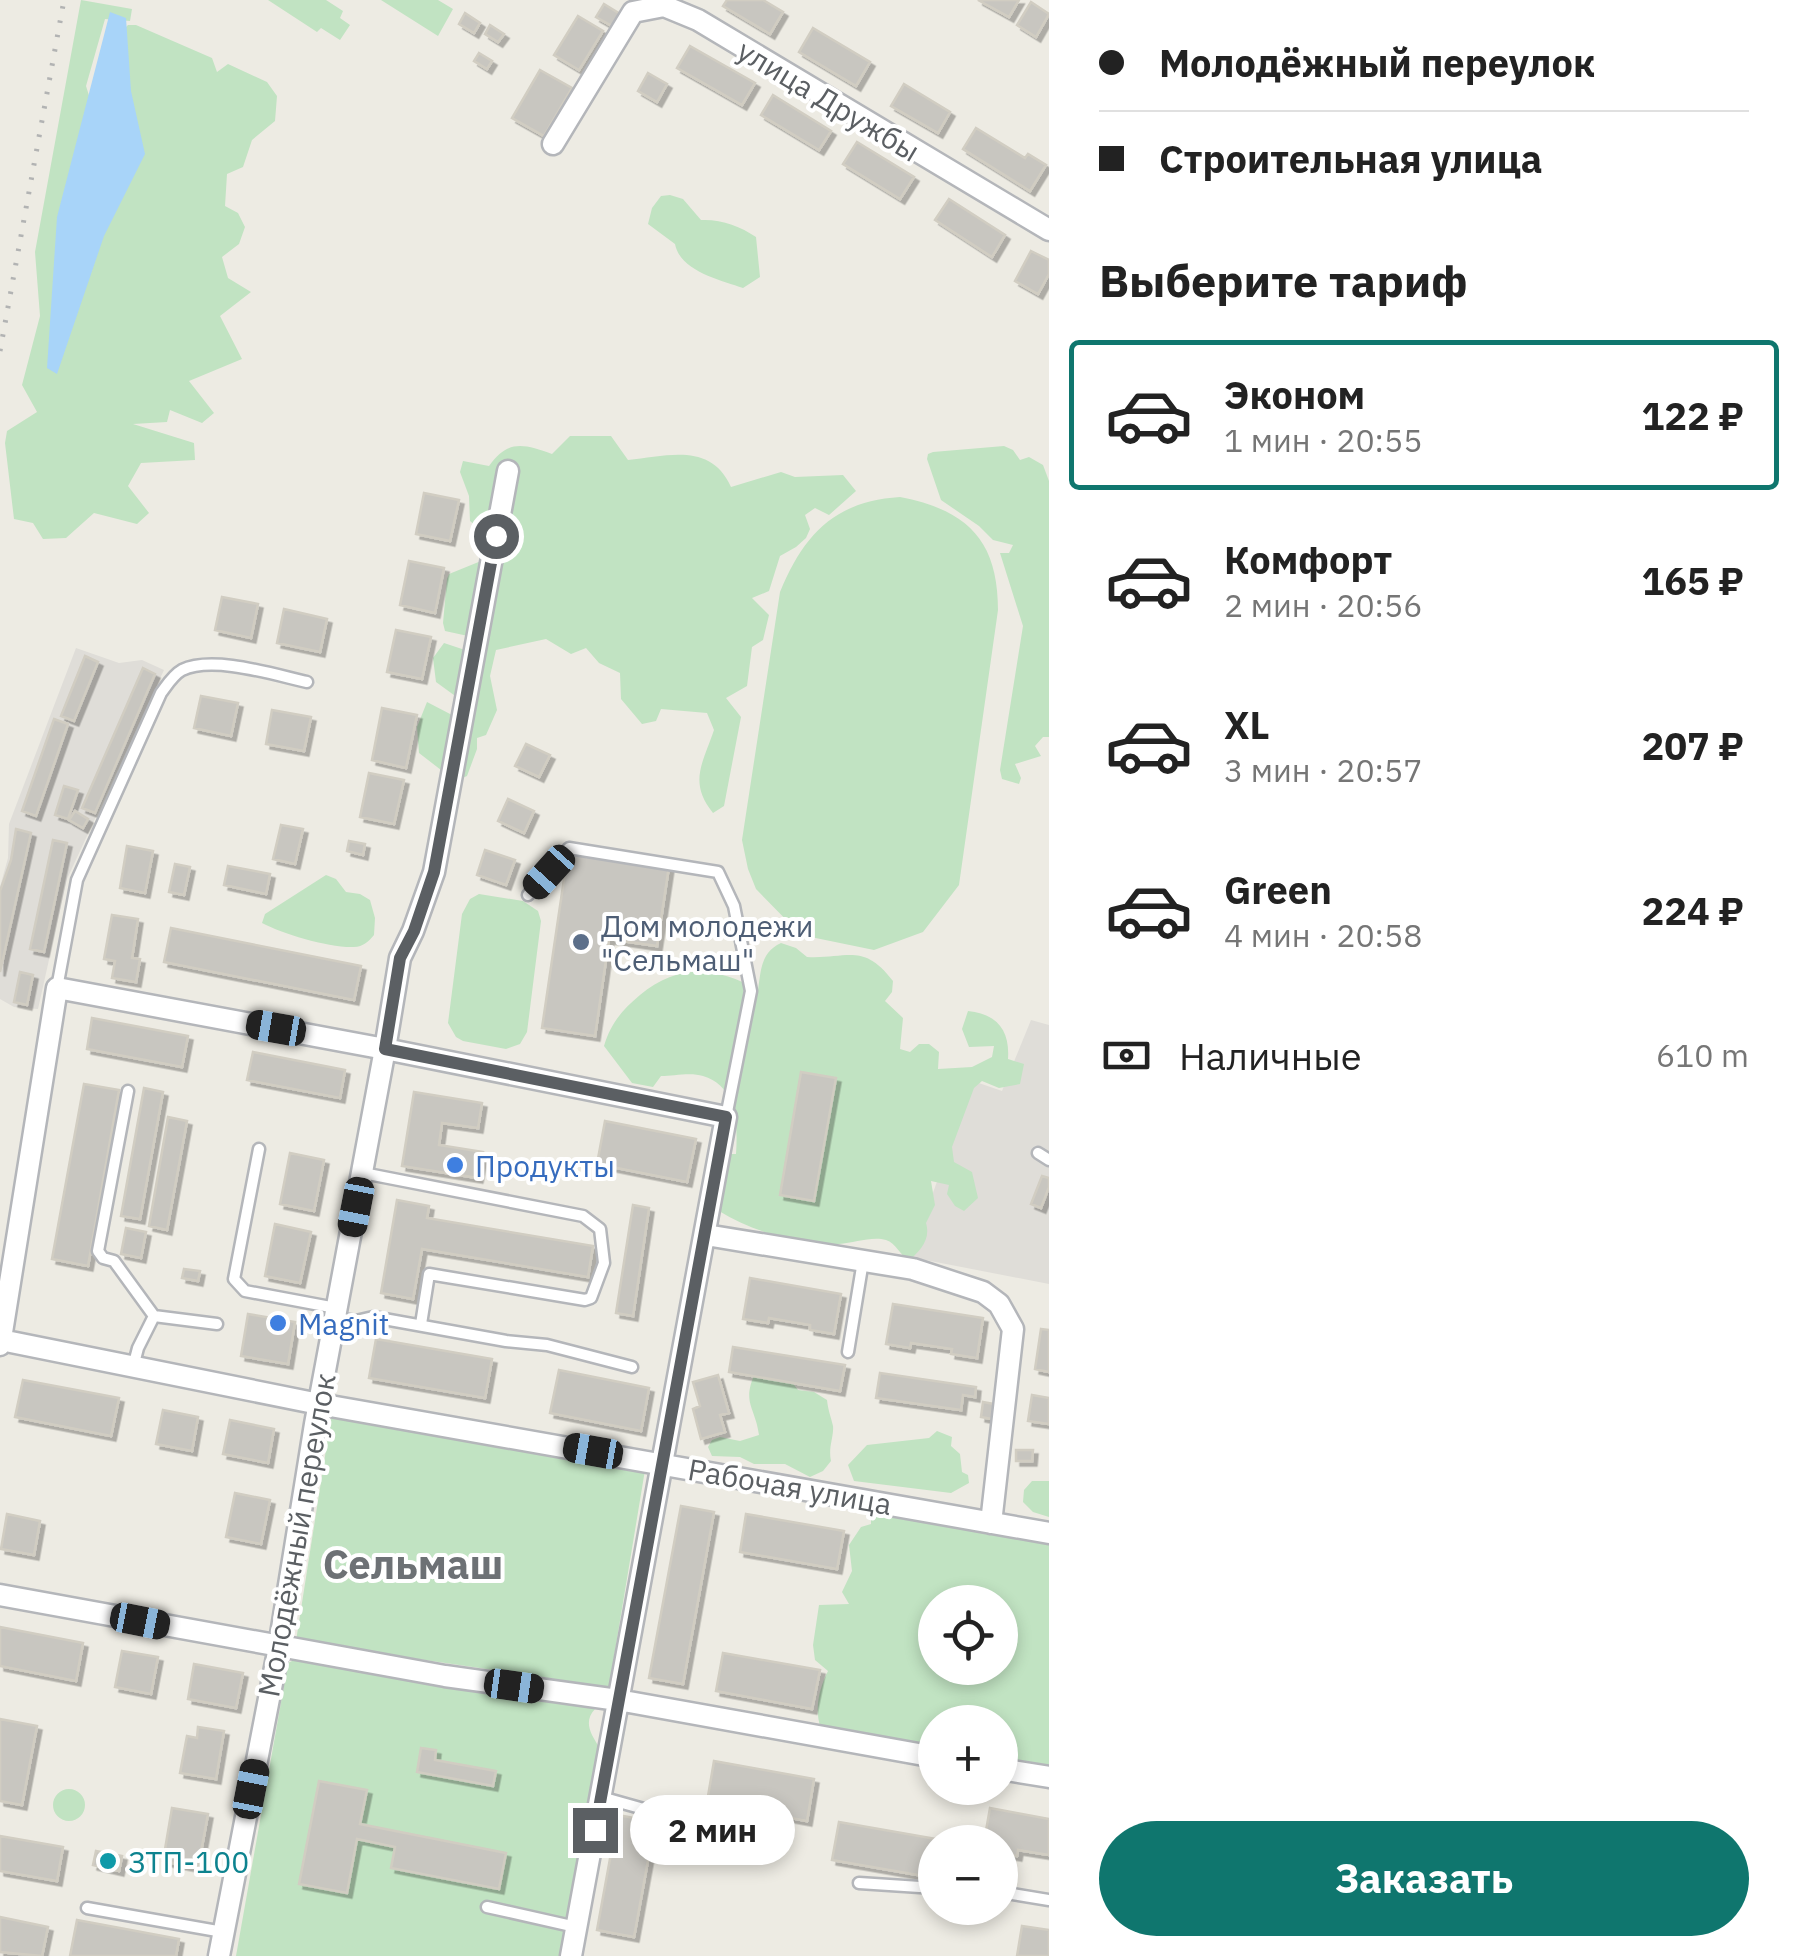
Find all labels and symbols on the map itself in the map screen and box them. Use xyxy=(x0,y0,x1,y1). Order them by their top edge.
street label: улица Дружбы xyxy=(731,30,927,170)
route start xyxy=(474,514,519,559)
car xyxy=(518,840,580,904)
place label: Дом молодежи "Сельмаш" xyxy=(601,906,813,979)
marker: Дом молодежи "Сельмаш" xyxy=(570,931,592,953)
car xyxy=(244,1008,308,1048)
place label: Продукты xyxy=(475,1146,615,1185)
marker: Продукты xyxy=(444,1154,466,1176)
car xyxy=(336,1175,376,1239)
place label: Magnit xyxy=(298,1304,389,1343)
marker: Magnit xyxy=(267,1312,289,1334)
street label: Молодёжный переулок xyxy=(248,1370,344,1700)
car xyxy=(561,1431,625,1471)
street label: Рабочая улица xyxy=(685,1449,895,1523)
district label: Сельмаш xyxy=(323,1538,503,1590)
car xyxy=(108,1601,172,1641)
car xyxy=(482,1667,546,1705)
car xyxy=(231,1757,271,1821)
callout: 2 мин xyxy=(630,1795,795,1865)
route end xyxy=(573,1808,618,1853)
place label: ЗТП-100 xyxy=(128,1842,249,1881)
marker: ЗТП-100 xyxy=(97,1850,119,1872)

